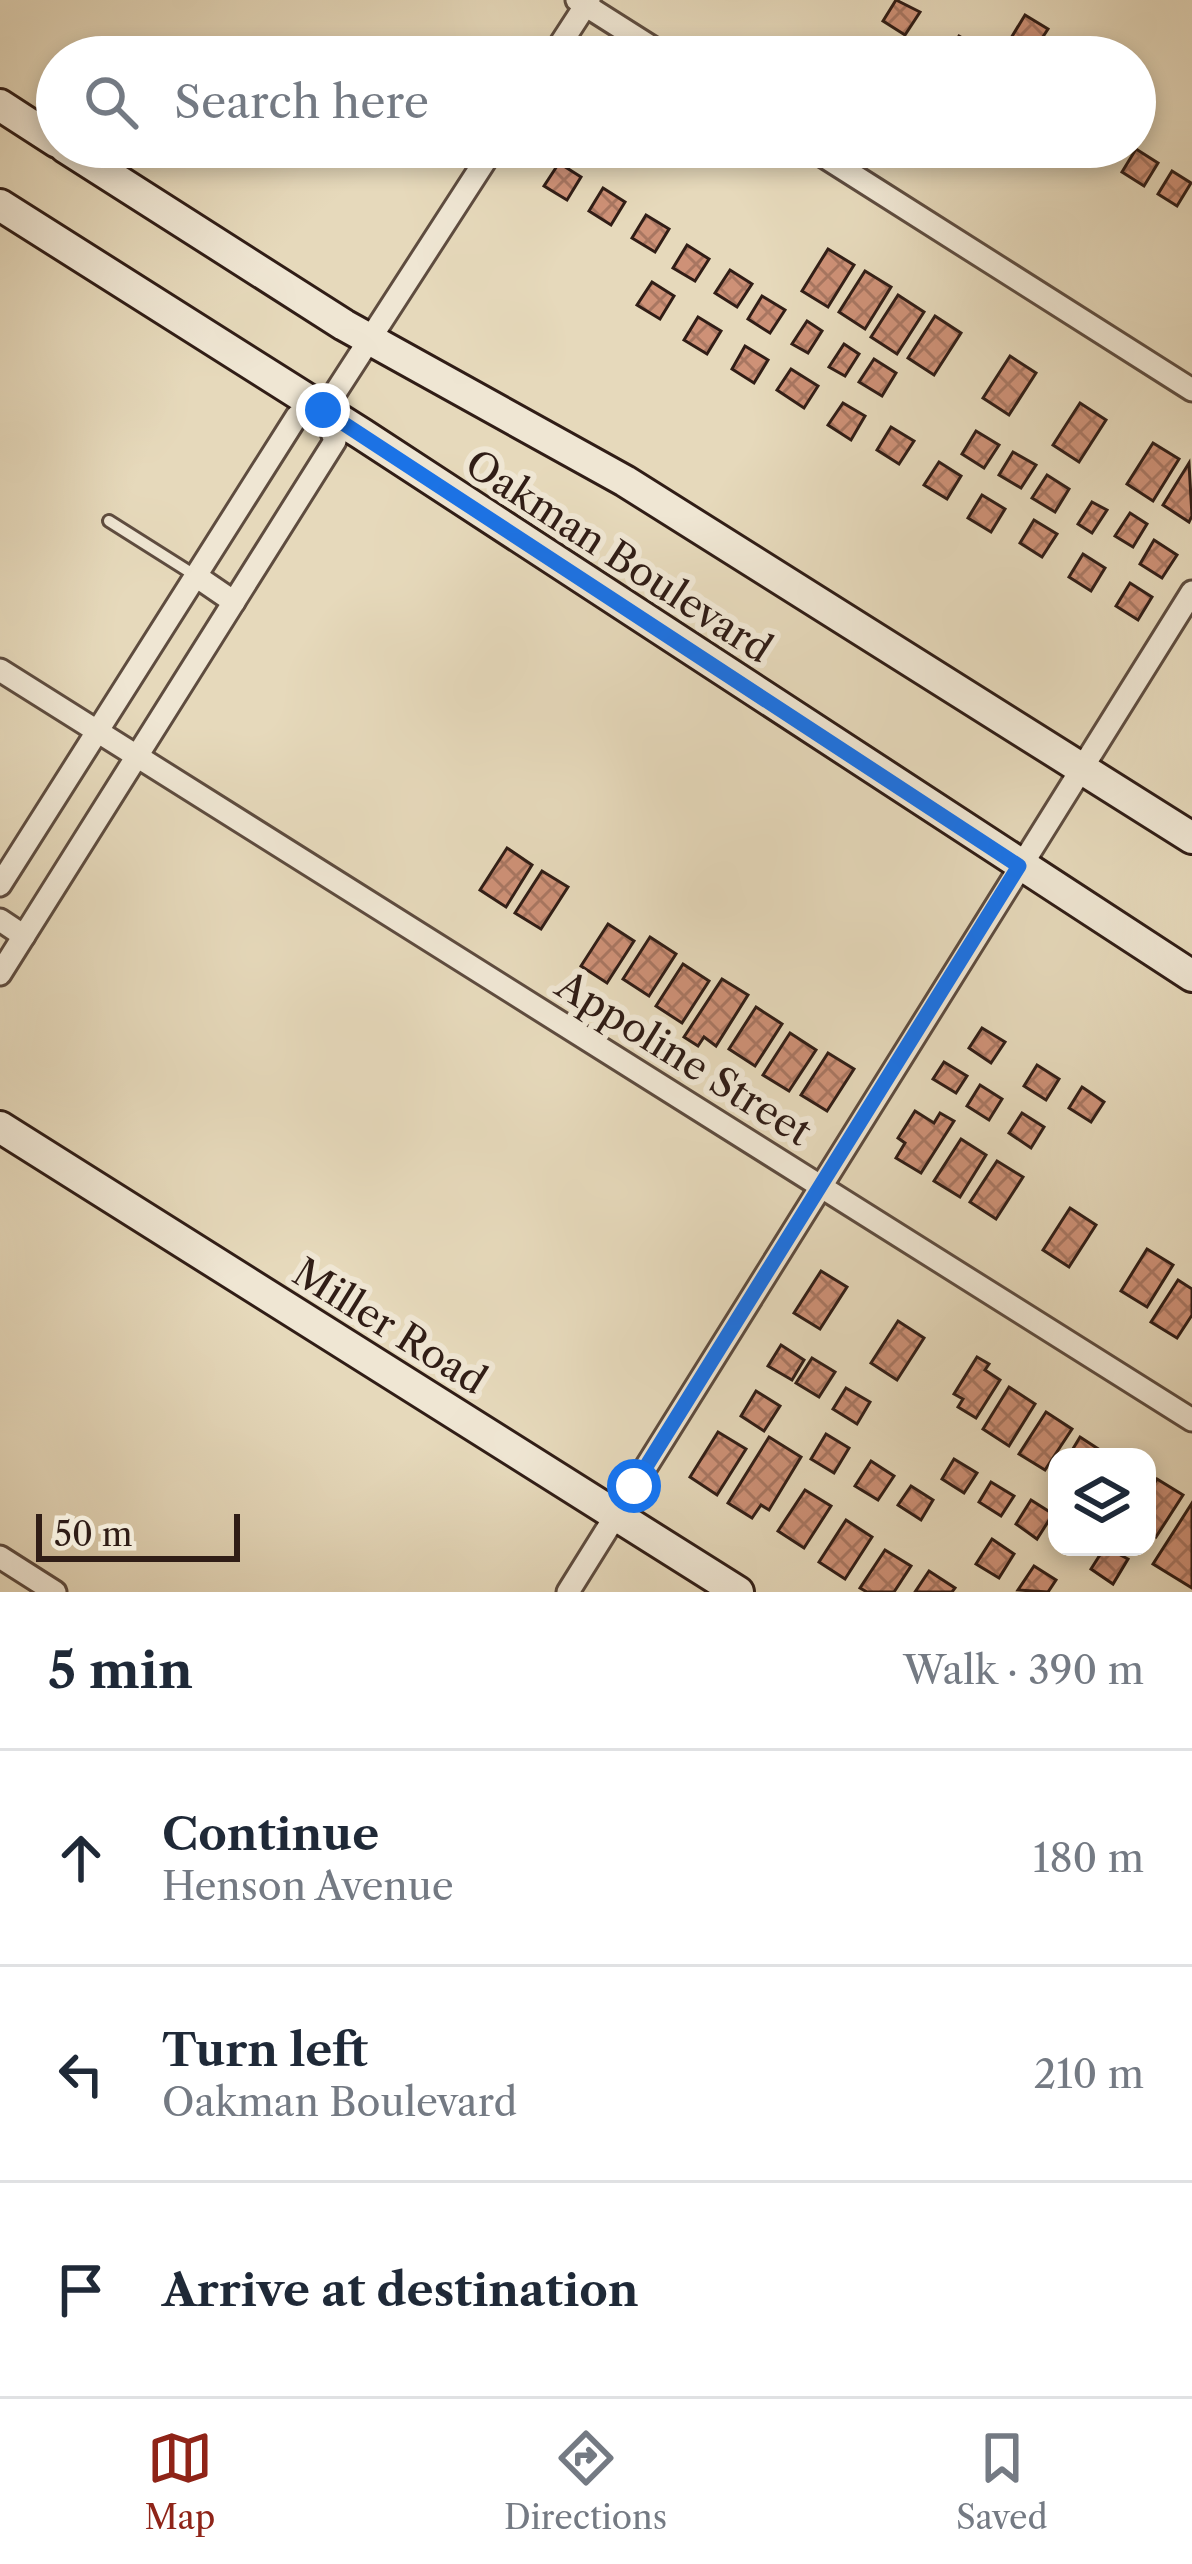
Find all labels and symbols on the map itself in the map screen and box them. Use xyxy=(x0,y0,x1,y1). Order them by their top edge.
route end xyxy=(296,383,350,437)
street label: Oakman Boulevard xyxy=(457,439,781,673)
street label: Appoline Street xyxy=(547,960,821,1156)
street label: Miller Road xyxy=(285,1248,495,1404)
route start xyxy=(607,1459,661,1513)
scale bar xyxy=(36,1508,240,1561)

